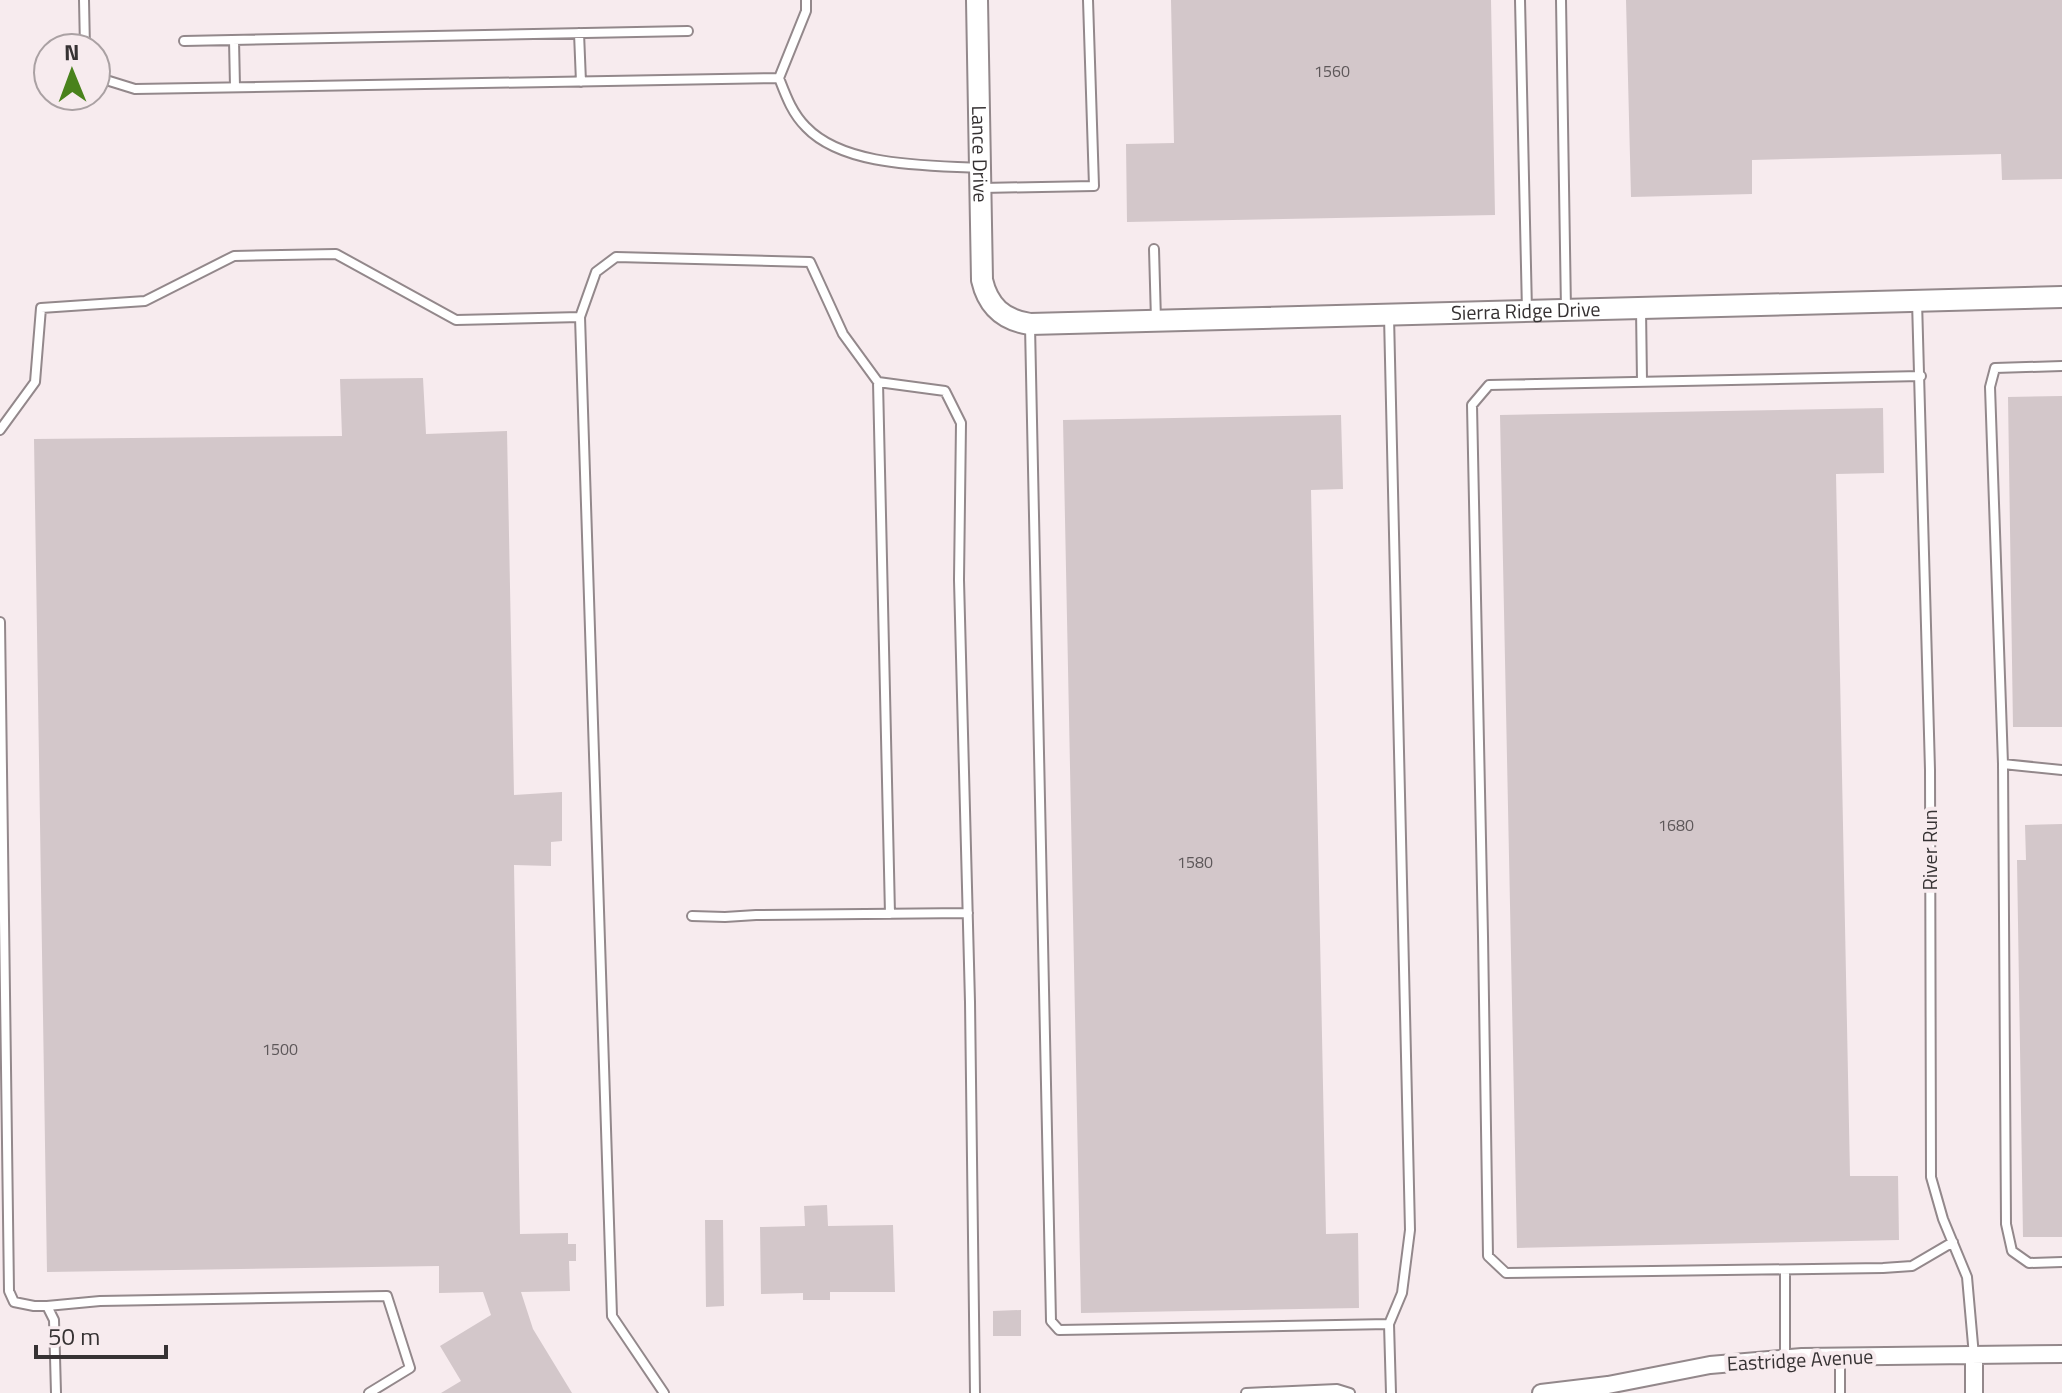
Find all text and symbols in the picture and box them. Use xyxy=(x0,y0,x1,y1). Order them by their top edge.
north arrow xyxy=(32,32,112,112)
text: N xyxy=(64,35,80,69)
house number: 1560 xyxy=(1314,59,1350,83)
street label: Lance Drive xyxy=(964,105,997,203)
street label: Sierra Ridge Drive xyxy=(1451,293,1601,328)
street label: River Run xyxy=(1914,809,1945,891)
house number: 1680 xyxy=(1658,813,1694,837)
house number: 1580 xyxy=(1177,850,1213,874)
house number: 1500 xyxy=(262,1037,298,1061)
scale bar xyxy=(36,1309,166,1359)
text: 50 m xyxy=(48,1318,100,1354)
street label: Eastridge Avenue xyxy=(1726,1340,1874,1379)

